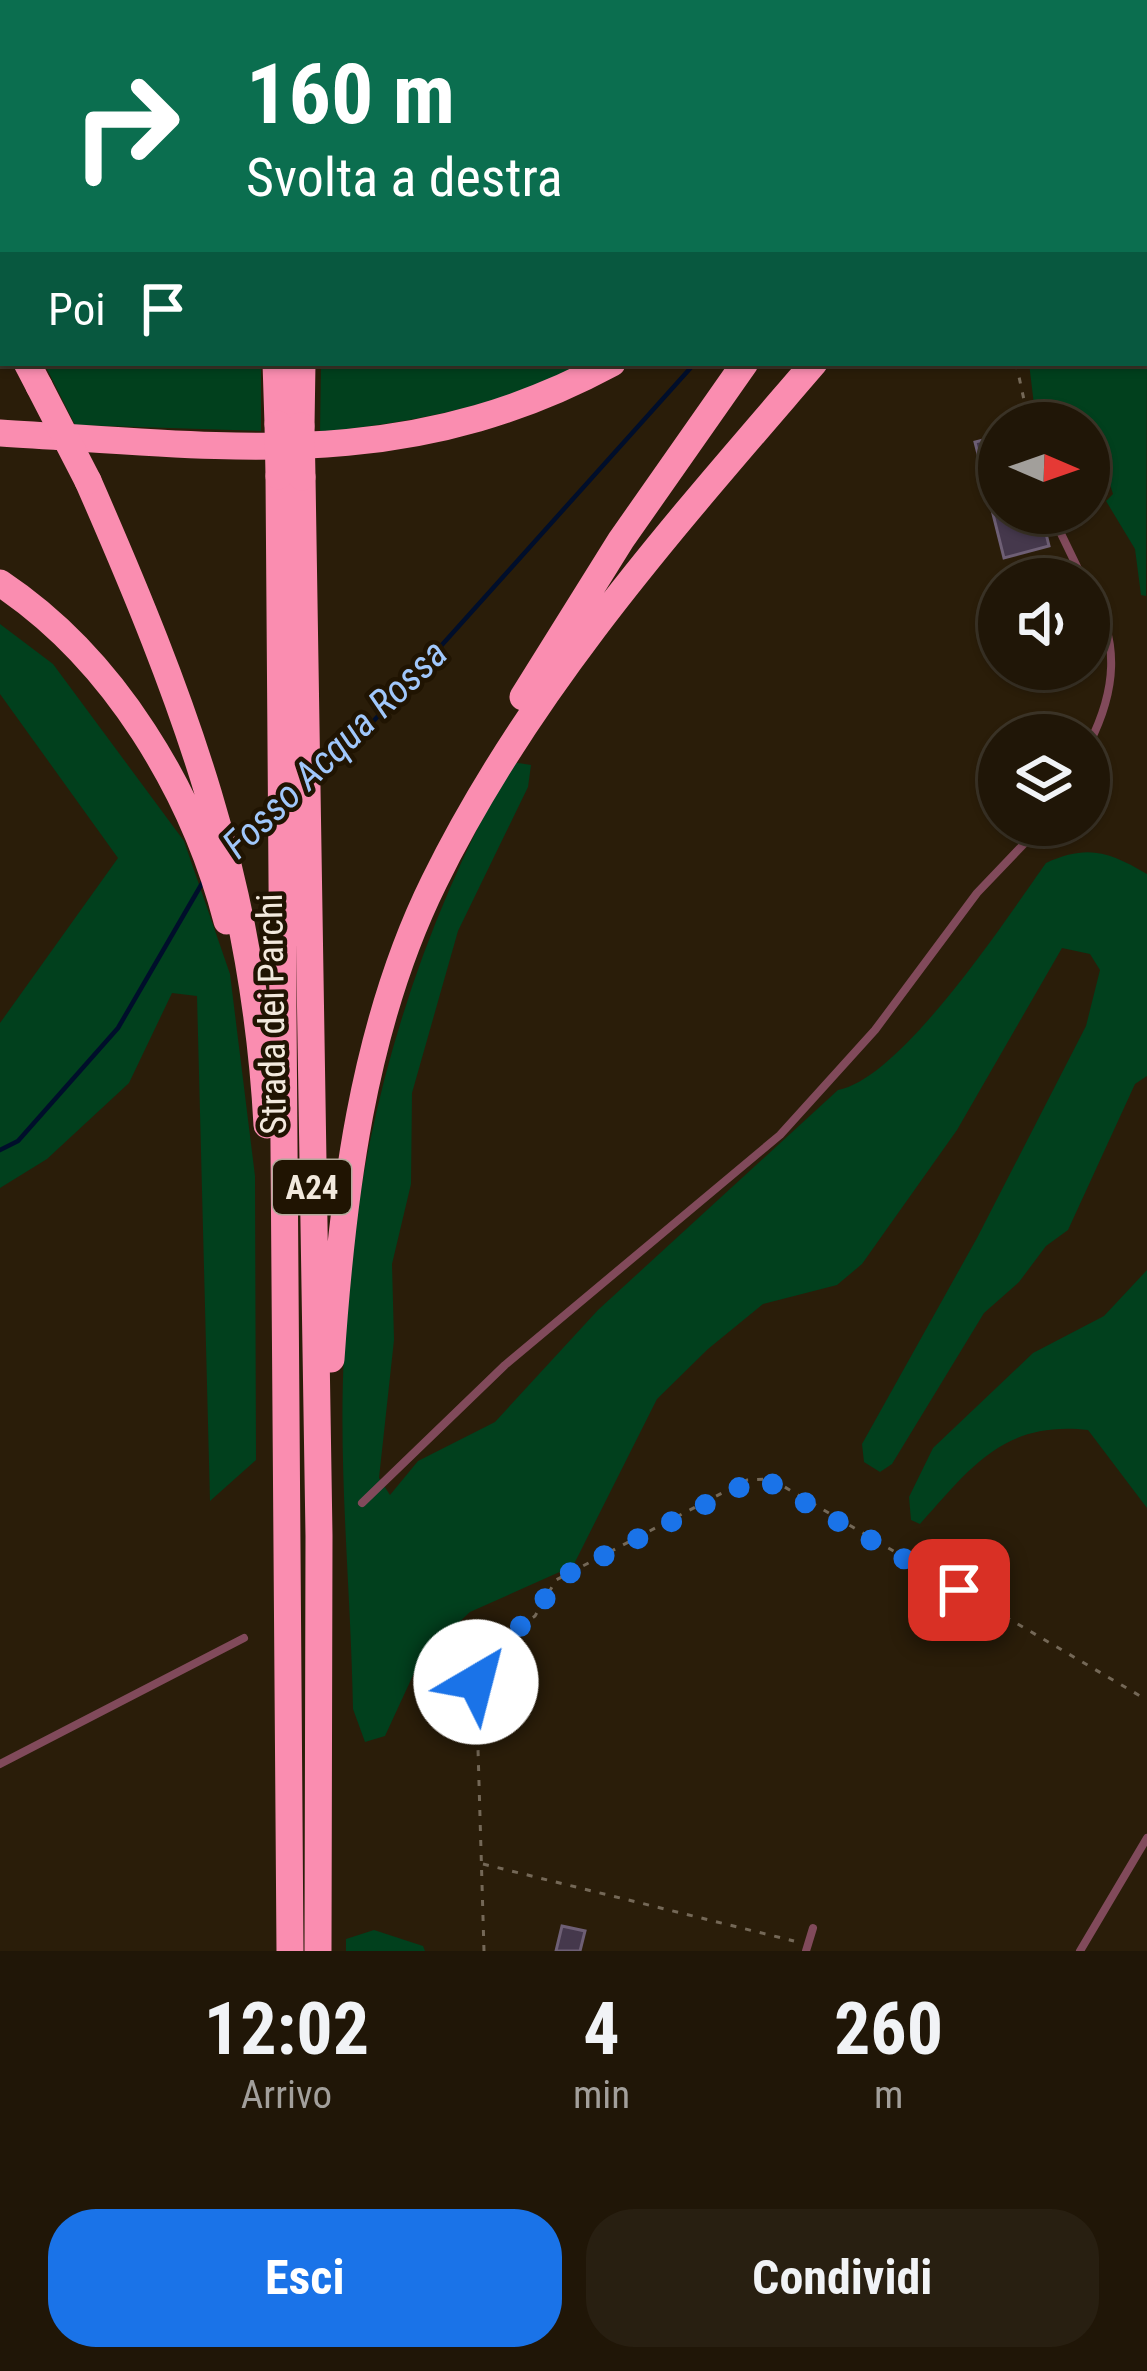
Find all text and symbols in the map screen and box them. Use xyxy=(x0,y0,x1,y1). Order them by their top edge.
text: 160 m xyxy=(246,45,455,144)
icon: right xyxy=(48,48,204,204)
text: Svolta a destra xyxy=(246,146,563,209)
icon: arrive xyxy=(130,276,196,342)
text: Poi xyxy=(48,283,106,336)
north arrow xyxy=(978,402,1110,534)
map controls xyxy=(978,402,1110,846)
button: sound xyxy=(978,558,1110,690)
water label: Fosso Acqua Rossa xyxy=(213,630,457,868)
button: layers xyxy=(978,714,1110,846)
street label: Strada dei Parchi xyxy=(249,893,295,1135)
road number: A24 xyxy=(273,1160,351,1214)
pin xyxy=(908,1539,1010,1641)
icon: arrive xyxy=(926,1557,992,1623)
position arrow xyxy=(413,1619,539,1745)
text: 12:02 xyxy=(204,1987,369,2072)
text: 4 xyxy=(583,1987,620,2072)
text: 260 xyxy=(834,1987,943,2072)
text: Arrivo xyxy=(241,2072,332,2118)
text: min xyxy=(573,2072,630,2118)
text: m xyxy=(874,2072,903,2118)
button: Esci xyxy=(48,2209,562,2347)
button: Condividi xyxy=(586,2209,1099,2347)

